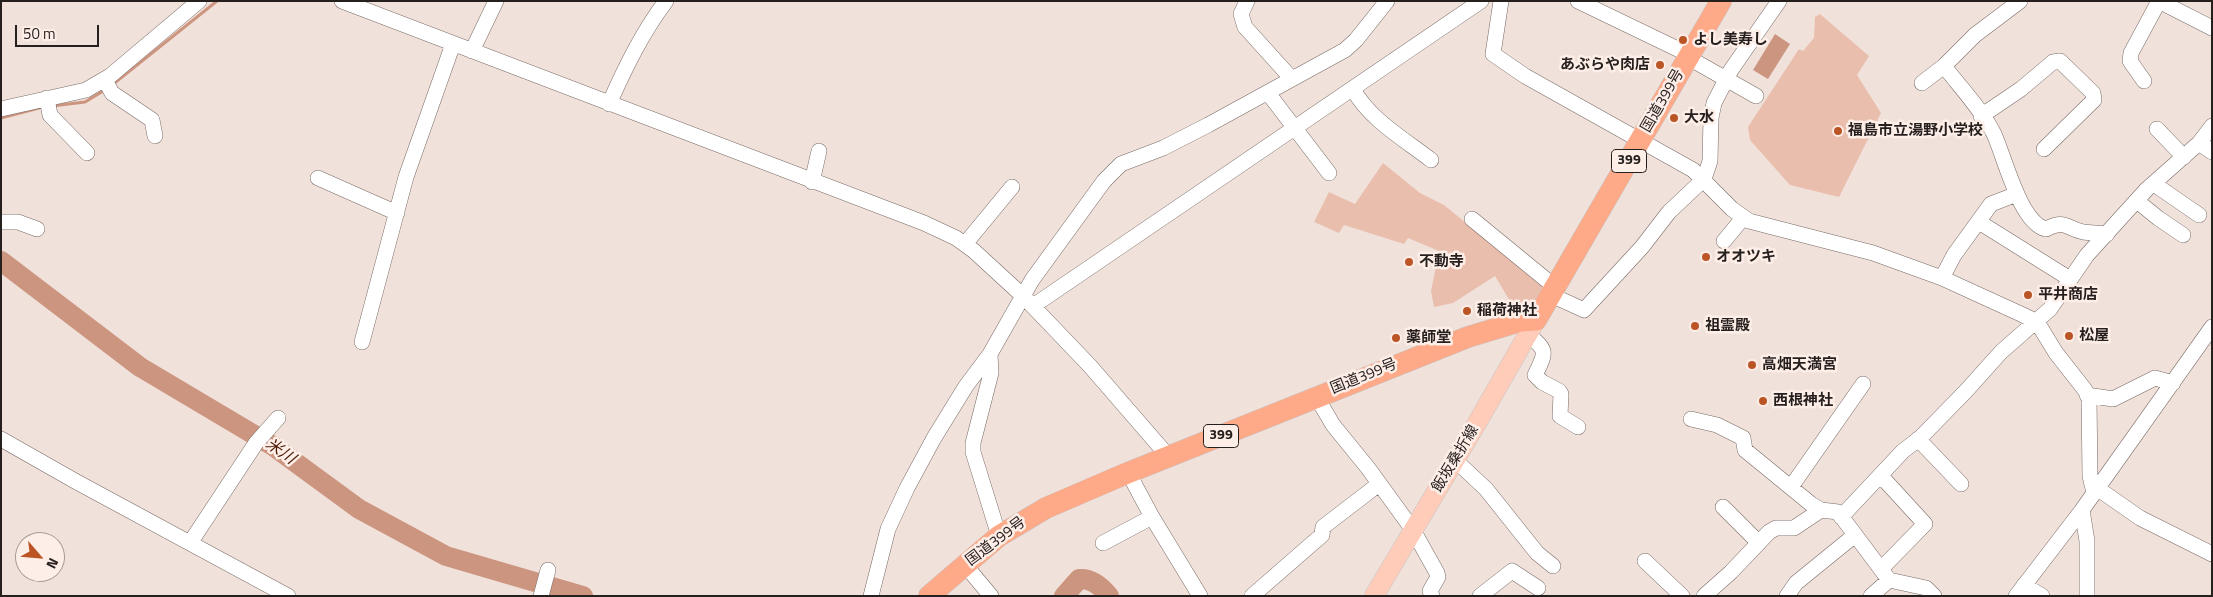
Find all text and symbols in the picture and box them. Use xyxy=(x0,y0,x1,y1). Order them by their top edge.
scale bar xyxy=(18,15,101,47)
text: 50 m xyxy=(23,22,56,45)
place label: よし美寿し xyxy=(1693,31,1768,49)
marker: よし美寿し xyxy=(1677,34,1689,46)
place label: あぶらや肉店 xyxy=(1560,56,1650,74)
marker: あぶらや肉店 xyxy=(1654,59,1666,71)
street label: 国道399号 xyxy=(1638,66,1688,136)
place label: 大水 xyxy=(1684,109,1714,127)
marker: 大水 xyxy=(1668,112,1680,124)
place label: 福島市立湯野小学校 xyxy=(1848,122,1983,140)
marker: 福島市立湯野小学校 xyxy=(1832,125,1844,137)
road number: 399 xyxy=(1612,150,1646,172)
place label: オオツキ xyxy=(1716,248,1776,266)
marker: オオツキ xyxy=(1700,251,1712,263)
place label: 不動寺 xyxy=(1419,253,1464,271)
marker: 不動寺 xyxy=(1403,256,1415,268)
place label: 平井商店 xyxy=(2038,286,2098,304)
marker: 平井商店 xyxy=(2022,289,2034,301)
place label: 稲荷神社 xyxy=(1477,302,1537,320)
marker: 稲荷神社 xyxy=(1461,305,1473,317)
place label: 祖霊殿 xyxy=(1705,317,1750,335)
marker: 祖霊殿 xyxy=(1689,320,1701,332)
place label: 松屋 xyxy=(2079,327,2109,345)
place label: 薬師堂 xyxy=(1406,329,1451,347)
marker: 松屋 xyxy=(2063,330,2075,342)
marker: 薬師堂 xyxy=(1390,332,1402,344)
street label: 国道399号 xyxy=(1328,356,1400,398)
place label: 高畑天満宮 xyxy=(1762,356,1837,374)
marker: 高畑天満宮 xyxy=(1746,359,1758,371)
place label: 西根神社 xyxy=(1773,392,1833,410)
marker: 西根神社 xyxy=(1757,395,1769,407)
street label: 飯坂桑折線 xyxy=(1429,422,1483,496)
road number: 399 xyxy=(1204,424,1238,448)
water label: 米川 xyxy=(261,435,299,469)
street label: 国道399号 xyxy=(963,514,1029,570)
north arrow xyxy=(15,532,65,582)
text: N xyxy=(41,554,64,573)

